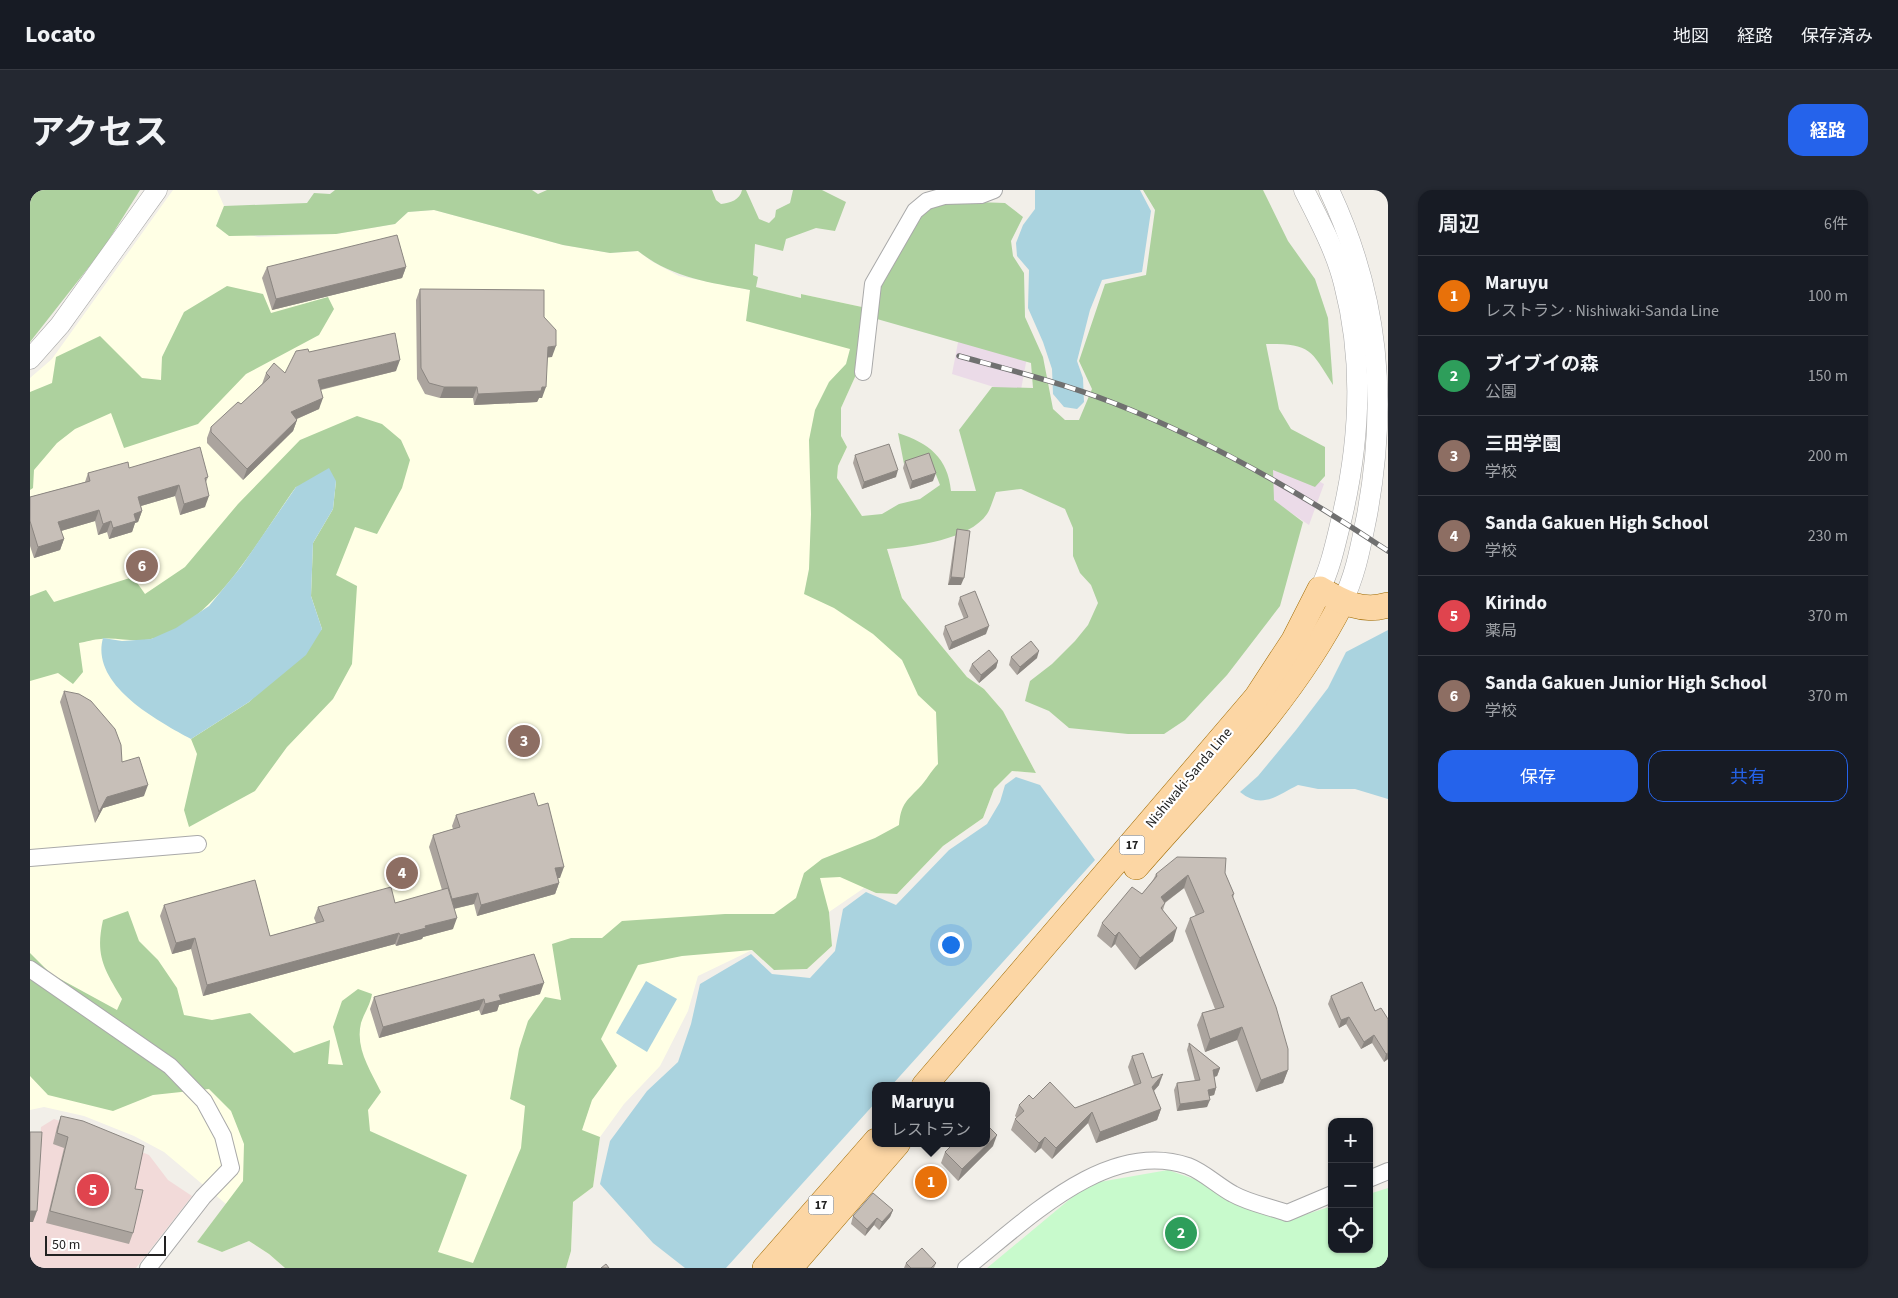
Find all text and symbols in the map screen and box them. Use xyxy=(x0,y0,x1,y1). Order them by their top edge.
text: Locato xyxy=(25,17,96,52)
text: 地図 xyxy=(1673,24,1709,49)
text: 経路 xyxy=(1737,24,1773,49)
text: 保存済み xyxy=(1801,24,1873,49)
button: 経路 xyxy=(1788,104,1868,156)
text: アクセス xyxy=(30,108,168,158)
text: 周辺 xyxy=(1438,209,1480,239)
text: 6件 xyxy=(1824,213,1848,235)
text: Maruyu xyxy=(1485,270,1549,297)
text: 1 xyxy=(1450,285,1458,307)
text: 100 m xyxy=(1808,285,1848,307)
text: レストラン · Nishiwaki-Sanda Line xyxy=(1485,300,1719,322)
text: ブイブイの森 xyxy=(1485,351,1599,378)
text: 2 xyxy=(1450,365,1458,387)
text: 150 m xyxy=(1808,365,1848,387)
text: 公園 xyxy=(1485,381,1517,403)
text: 三田学園 xyxy=(1485,431,1561,458)
text: 3 xyxy=(1450,445,1458,467)
text: 200 m xyxy=(1808,445,1848,467)
text: 学校 xyxy=(1485,461,1517,483)
text: Sanda Gakuen High School xyxy=(1485,510,1708,537)
text: 4 xyxy=(1450,525,1458,547)
text: 230 m xyxy=(1808,525,1848,547)
text: 学校 xyxy=(1485,540,1517,562)
pin: 6 xyxy=(126,547,158,585)
text: Kirindo xyxy=(1485,590,1547,617)
text: 5 xyxy=(1450,605,1458,627)
text: 370 m xyxy=(1808,605,1848,627)
text: 薬局 xyxy=(1485,620,1517,642)
text: Sanda Gakuen Junior High School xyxy=(1485,670,1767,697)
text: 6 xyxy=(1450,685,1458,707)
text: 370 m xyxy=(1808,685,1848,707)
text: 学校 xyxy=(1485,700,1517,722)
pin: 3 xyxy=(508,722,540,760)
street label: Nishiwaki-Sanda Line xyxy=(1141,723,1237,833)
button: 保存 xyxy=(1438,750,1638,802)
button: 共有 xyxy=(1648,750,1848,802)
road number: 17 xyxy=(1120,836,1144,854)
pin: 4 xyxy=(386,854,418,892)
your location xyxy=(938,932,964,958)
popup xyxy=(872,1082,990,1147)
text: Maruyu xyxy=(891,1089,955,1116)
map controls xyxy=(1328,1118,1373,1253)
button: + xyxy=(1328,1118,1373,1163)
text: レストラン xyxy=(891,1119,971,1141)
pin: 1 xyxy=(915,1163,947,1201)
button: − xyxy=(1328,1163,1373,1208)
pin: 5 xyxy=(77,1171,109,1209)
road number: 17 xyxy=(808,1196,834,1214)
button: locate xyxy=(1328,1208,1373,1253)
pin: 2 xyxy=(1165,1214,1197,1252)
scale bar xyxy=(45,1233,166,1256)
text: 50 m xyxy=(52,1235,80,1255)

